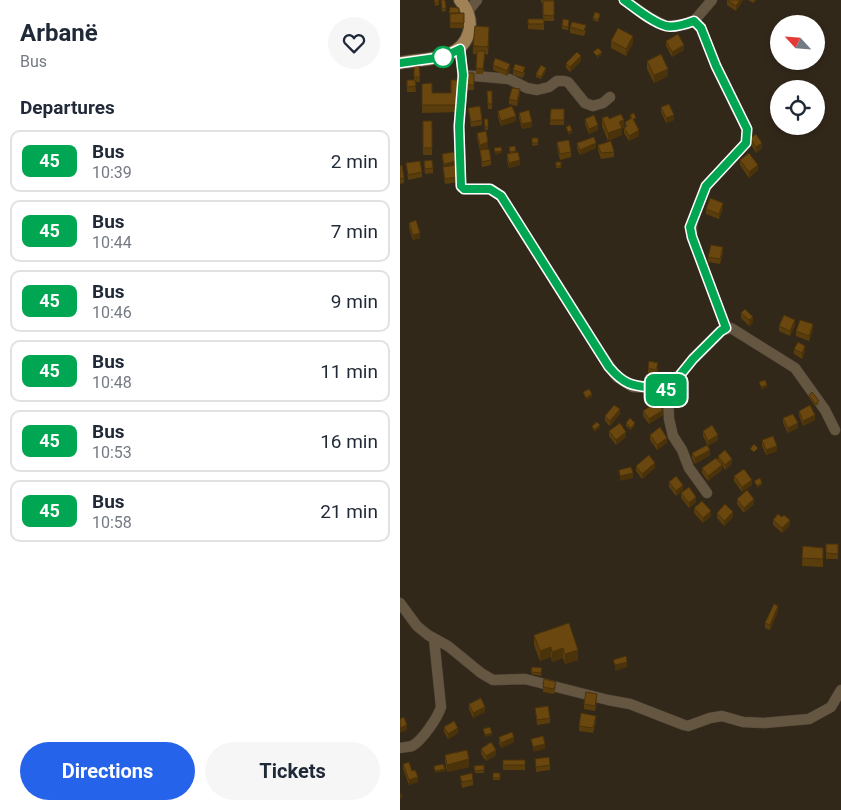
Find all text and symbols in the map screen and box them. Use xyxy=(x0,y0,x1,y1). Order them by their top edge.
north arrow xyxy=(770,15,825,70)
map controls xyxy=(770,15,825,135)
button: heart xyxy=(328,17,380,69)
text: Arbanë xyxy=(20,19,98,47)
unlabelled marker xyxy=(432,46,454,68)
text: Bus xyxy=(20,52,47,71)
button: locate xyxy=(770,80,825,135)
text: Departures xyxy=(20,96,115,119)
text: Bus xyxy=(92,140,125,163)
text: 45 xyxy=(39,150,60,171)
text: 2 min xyxy=(331,150,378,173)
text: 10:39 xyxy=(92,163,132,182)
text: Bus xyxy=(92,210,125,233)
text: 45 xyxy=(39,220,60,241)
text: 7 min xyxy=(331,220,378,243)
text: 10:44 xyxy=(92,233,132,252)
text: Bus xyxy=(92,280,125,303)
text: 45 xyxy=(39,290,60,311)
text: 9 min xyxy=(331,290,378,313)
text: 10:46 xyxy=(92,303,132,322)
text: Bus xyxy=(92,350,125,373)
text: 45 xyxy=(39,360,60,381)
text: 11 min xyxy=(320,360,378,383)
text: 10:48 xyxy=(92,373,132,392)
line badge: 45 xyxy=(644,374,688,406)
text: 45 xyxy=(656,379,676,400)
text: Bus xyxy=(92,420,125,443)
text: 45 xyxy=(39,430,60,451)
text: 16 min xyxy=(320,430,378,453)
text: 10:53 xyxy=(92,443,132,462)
text: Bus xyxy=(92,490,125,513)
text: 45 xyxy=(39,500,60,521)
text: 21 min xyxy=(320,500,378,523)
text: 10:58 xyxy=(92,513,132,532)
button: Directions xyxy=(20,742,195,800)
button: Tickets xyxy=(205,742,380,800)

